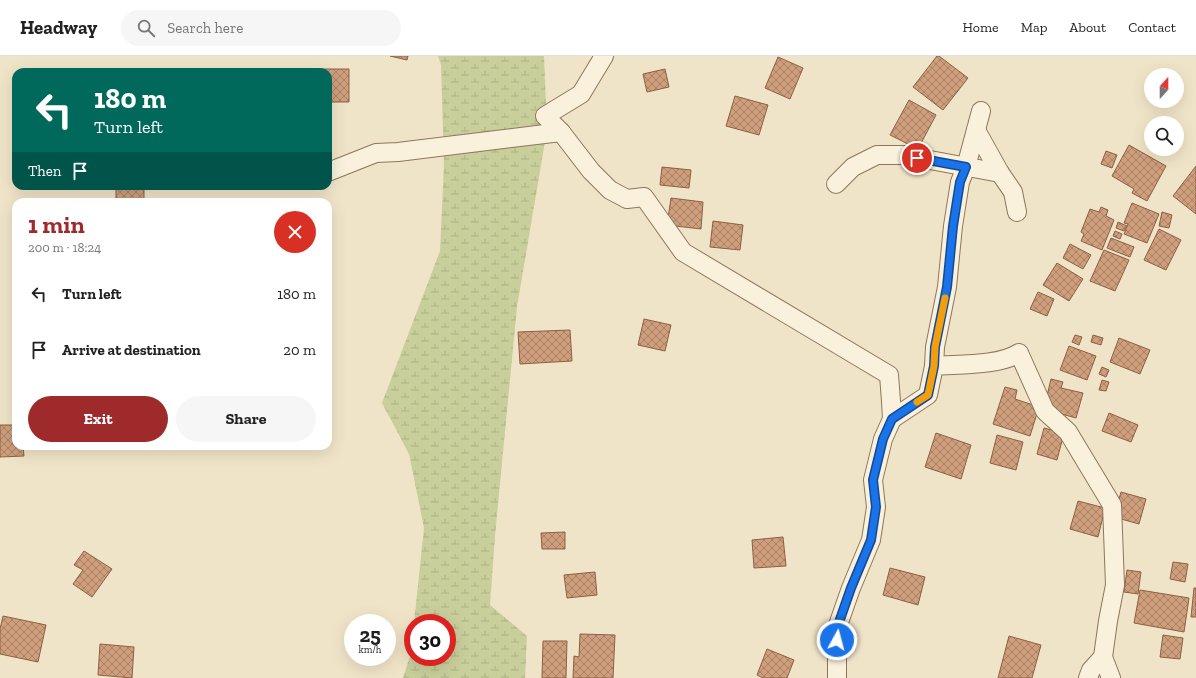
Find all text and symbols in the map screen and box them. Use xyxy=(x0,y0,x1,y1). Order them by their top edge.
search box xyxy=(121,10,401,46)
text: Headway xyxy=(20,16,97,39)
icon: search xyxy=(135,17,157,39)
text: Search here xyxy=(167,19,243,37)
text: Home xyxy=(963,19,999,36)
text: Map xyxy=(1021,19,1047,36)
text: About xyxy=(1069,19,1106,36)
text: Contact xyxy=(1128,19,1176,36)
north arrow xyxy=(1144,68,1184,108)
map controls xyxy=(1144,68,1184,156)
text: 180 m xyxy=(94,82,166,115)
icon: left xyxy=(28,84,80,136)
text: Turn left xyxy=(94,116,163,138)
button: search xyxy=(1144,116,1184,156)
pin xyxy=(900,141,934,175)
icon: arrive xyxy=(906,147,928,169)
icon: arrive xyxy=(69,160,91,182)
text: Then xyxy=(28,162,61,180)
text: 1 min xyxy=(28,210,85,239)
button: close xyxy=(274,211,316,253)
text: 200 m · 18:24 xyxy=(28,240,101,255)
icon: left xyxy=(28,283,50,305)
text: Turn left xyxy=(62,285,122,303)
text: 180 m xyxy=(277,285,316,303)
icon: arrive xyxy=(28,339,50,361)
text: Arrive at destination xyxy=(62,341,201,359)
text: 20 m xyxy=(283,341,316,359)
button: Exit xyxy=(28,396,168,442)
button: Share xyxy=(176,396,316,442)
speed limit sign: 30 xyxy=(404,614,456,666)
position arrow xyxy=(816,619,858,661)
text: 25 xyxy=(359,623,381,647)
text: km/h xyxy=(359,644,381,656)

